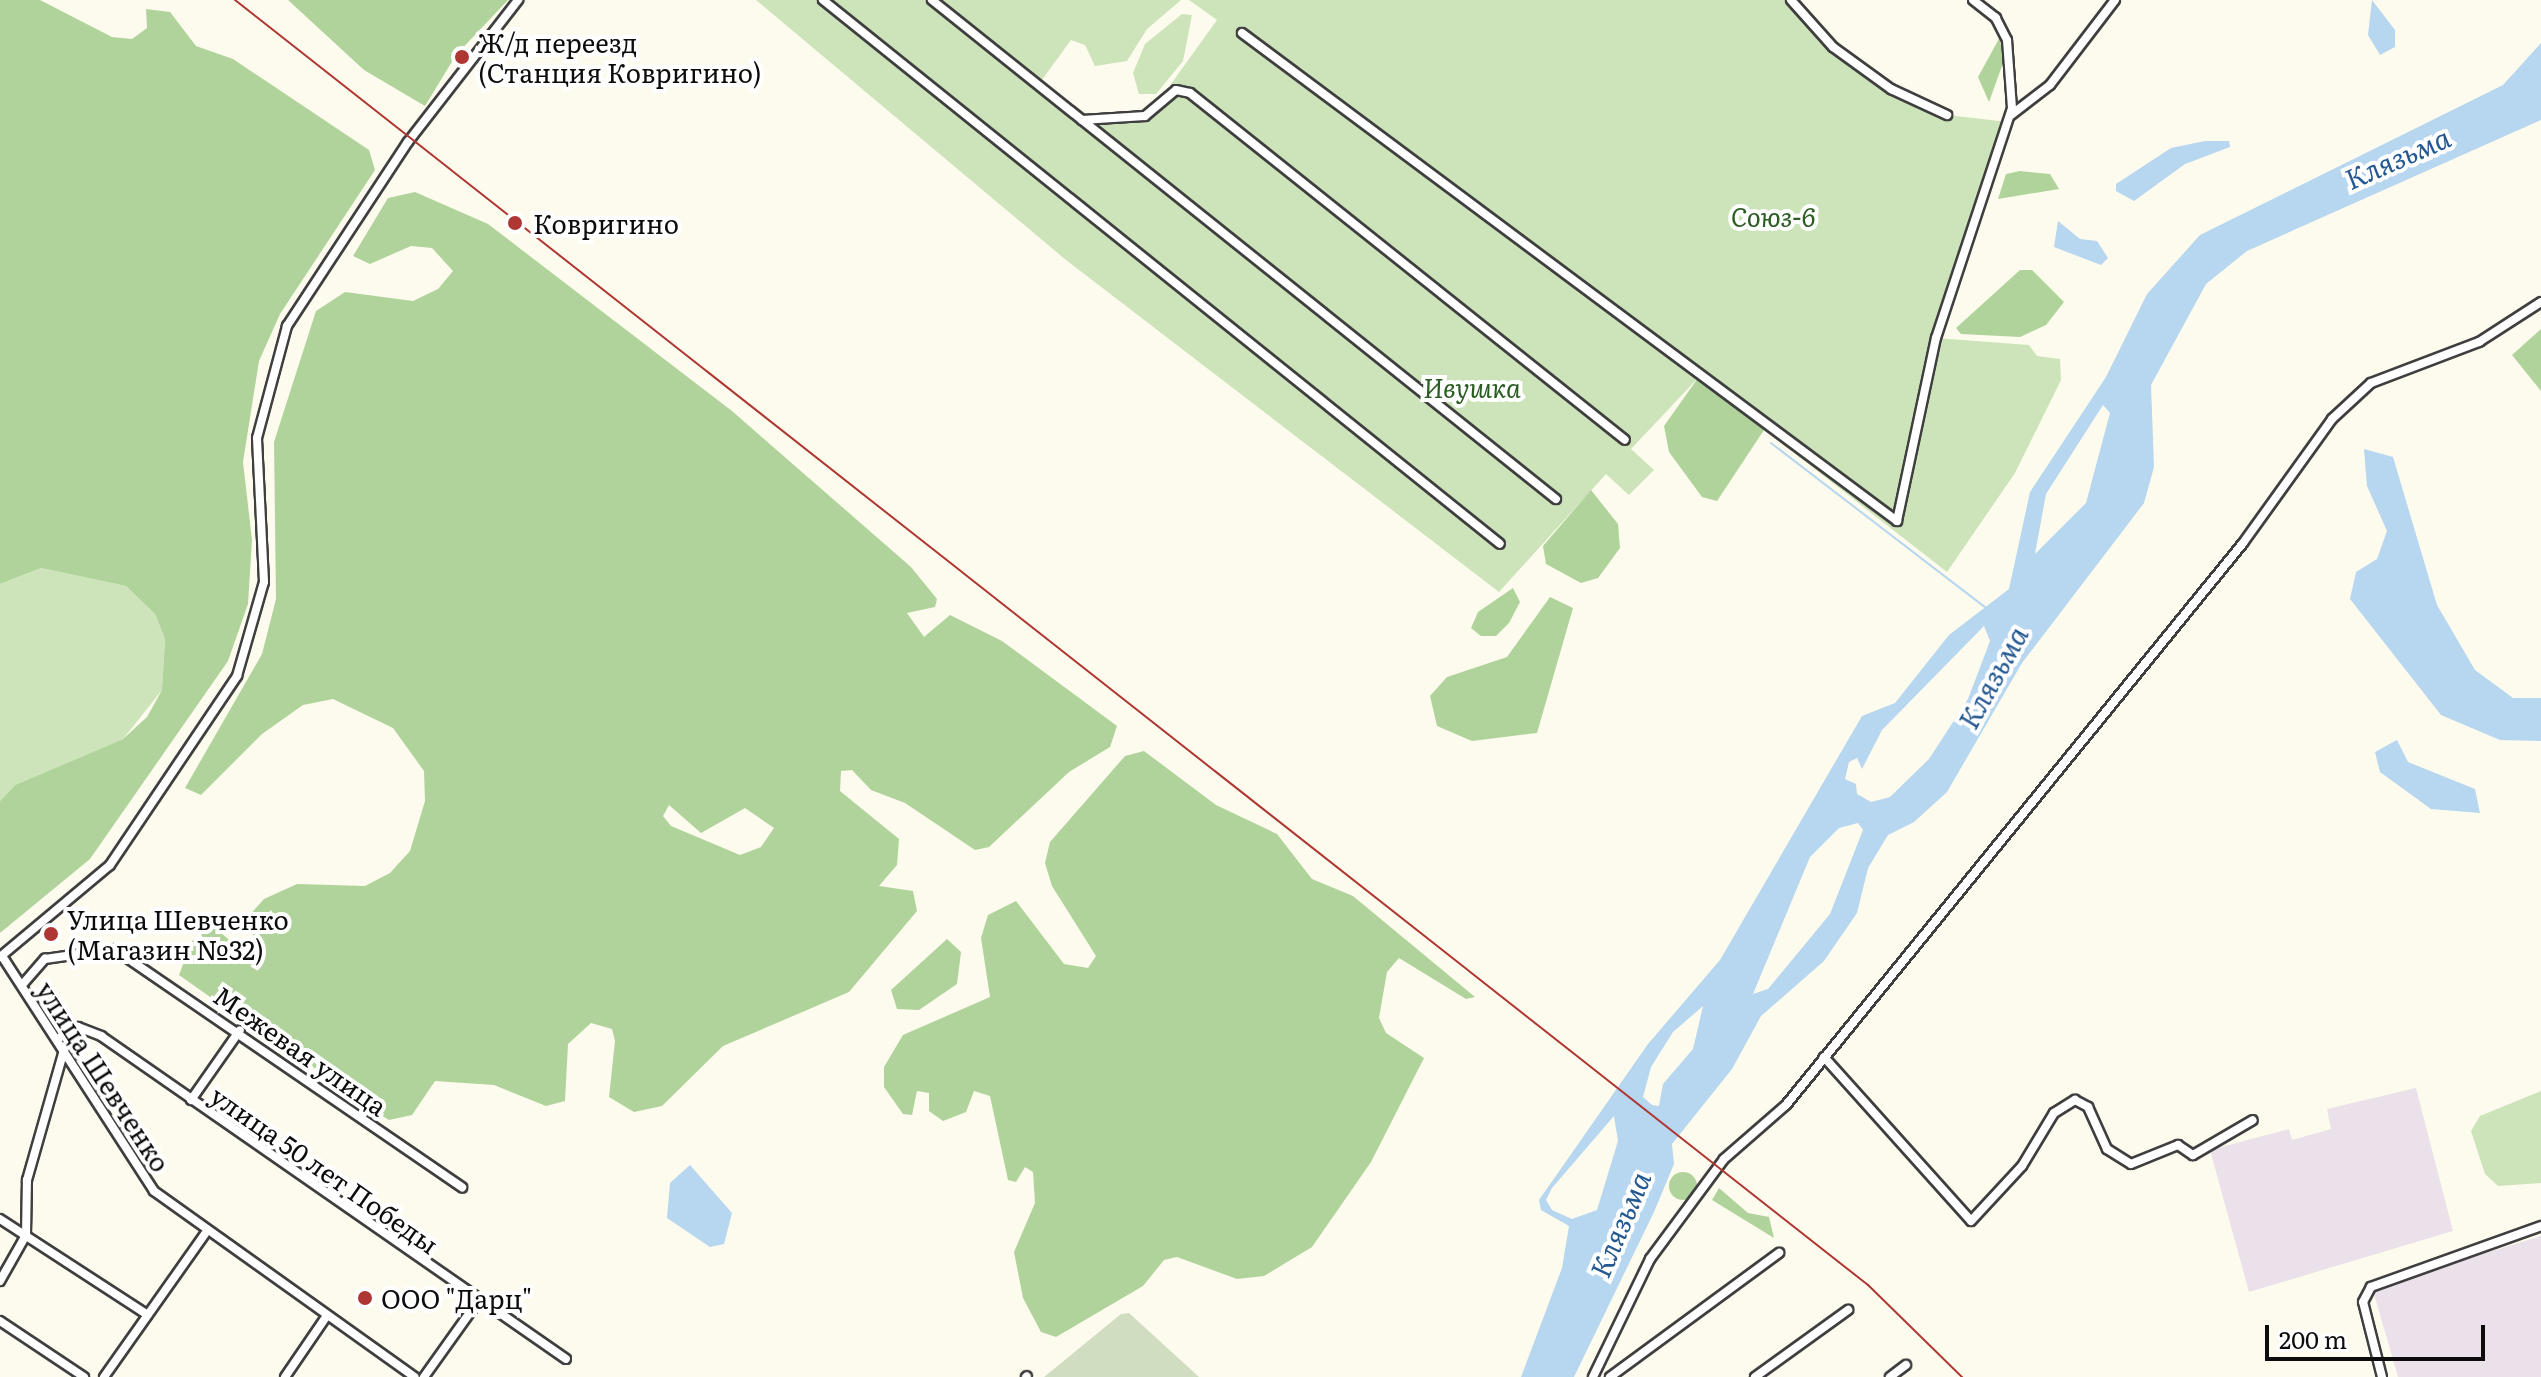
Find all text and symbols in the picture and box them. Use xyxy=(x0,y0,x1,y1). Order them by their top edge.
place label: Ж/д переезд (Станция Ковригино) xyxy=(478,26,762,88)
marker: Ж/д переезд (Станция Ковригино) xyxy=(453,48,471,66)
water label: Клязьма xyxy=(2339,119,2455,195)
park label: Союз-6 xyxy=(1731,200,1815,232)
place label: Ковригино xyxy=(533,207,679,239)
marker: Ковригино xyxy=(504,212,526,234)
park label: Ивушка xyxy=(1423,371,1521,403)
water label: Клязьма xyxy=(1950,620,2034,734)
place label: Улица Шевченко (Магазин №32) xyxy=(67,903,289,964)
marker: Улица Шевченко (Магазин №32) xyxy=(42,925,60,943)
street label: улица Шевченко xyxy=(31,975,177,1177)
street label: Межевая улица xyxy=(209,979,393,1121)
street label: улица 50 лет Победы xyxy=(205,1079,445,1259)
water label: Клязьма xyxy=(1582,1166,1656,1282)
place label: ООО "Дарц" xyxy=(381,1282,532,1314)
marker: ООО "Дарц" xyxy=(356,1289,374,1307)
scale bar xyxy=(2269,1309,2489,1359)
text: 200 m xyxy=(2279,1321,2347,1356)

